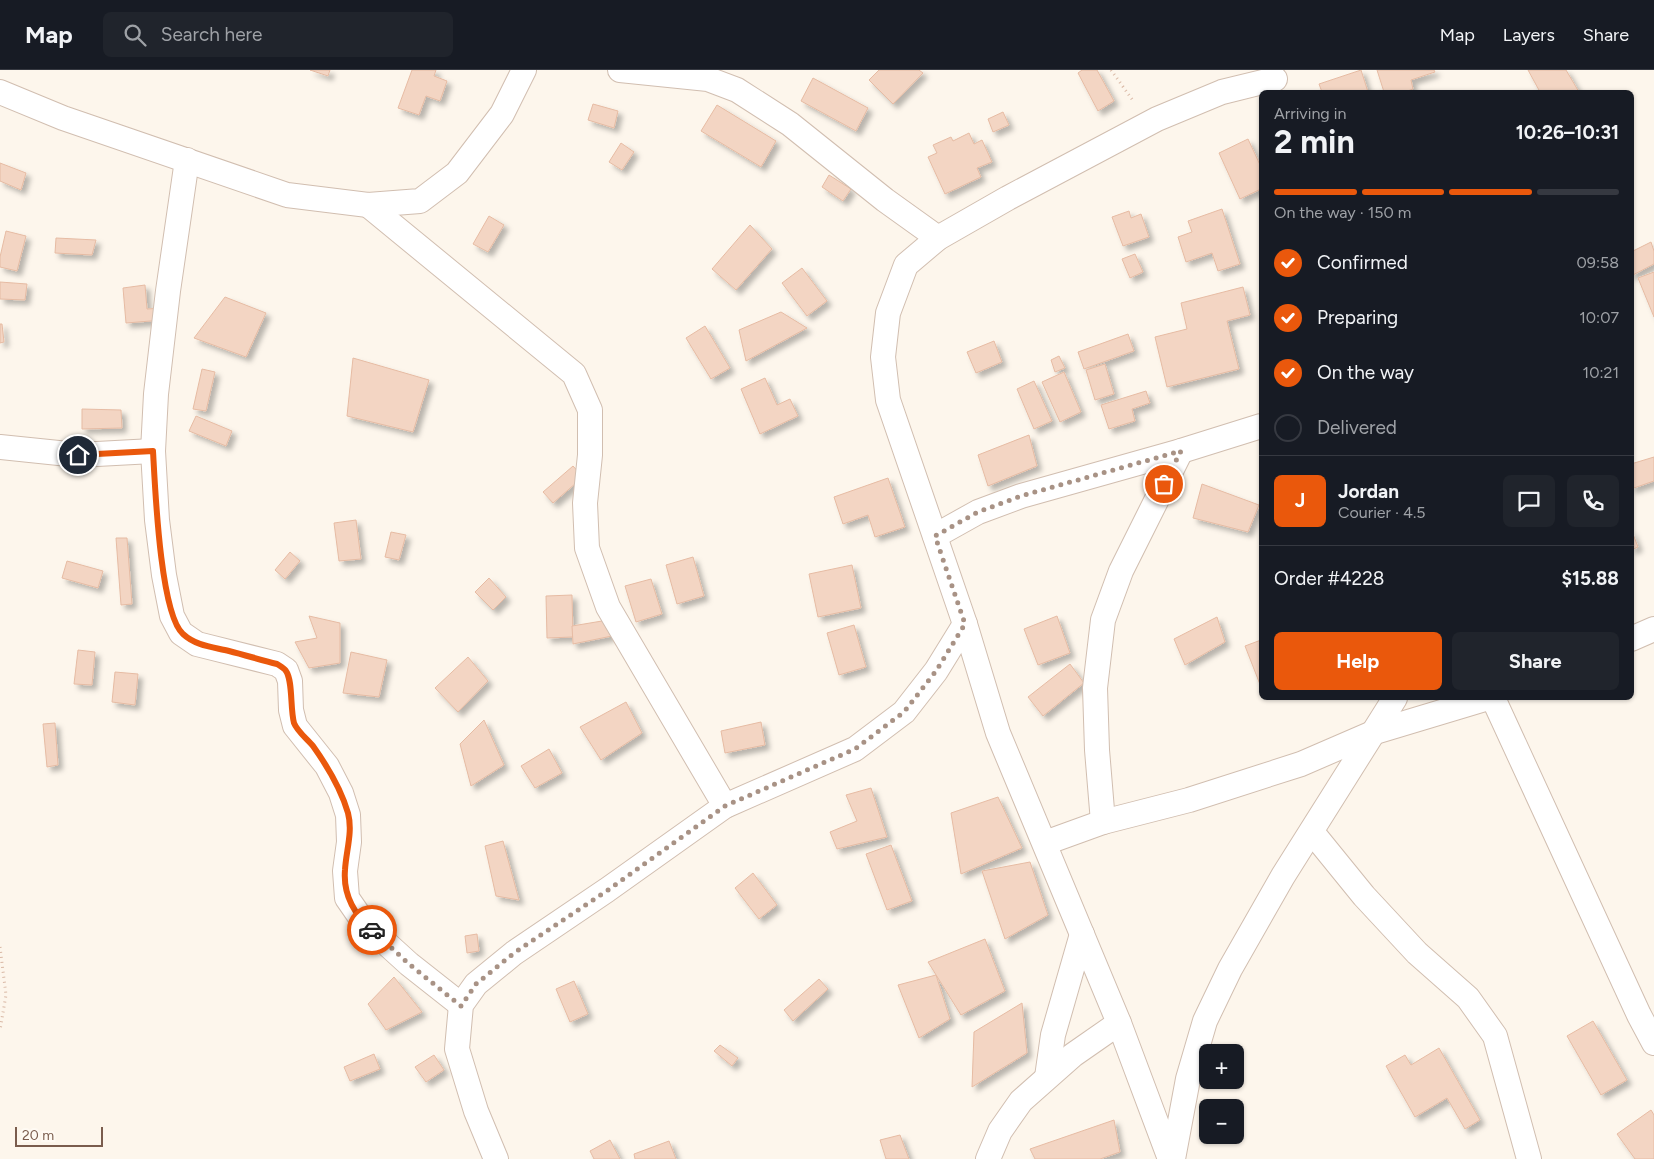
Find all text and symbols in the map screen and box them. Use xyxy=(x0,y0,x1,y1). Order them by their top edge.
search box xyxy=(103,12,453,57)
text: Map xyxy=(25,20,73,49)
icon: search xyxy=(121,21,149,49)
text: Search here xyxy=(161,23,262,46)
text: Map xyxy=(1440,24,1475,46)
text: Layers xyxy=(1503,24,1555,46)
text: Share xyxy=(1583,24,1629,46)
text: Arriving in xyxy=(1274,104,1346,123)
text: 10:26–10:31 xyxy=(1516,121,1619,144)
text: 2 min xyxy=(1274,123,1355,161)
text: On the way · 150 m xyxy=(1274,203,1411,222)
icon: check xyxy=(1274,249,1302,277)
text: Confirmed xyxy=(1317,251,1408,274)
text: 09:58 xyxy=(1577,253,1619,272)
icon: check xyxy=(1274,304,1302,332)
text: Preparing xyxy=(1317,306,1398,329)
text: 10:07 xyxy=(1579,308,1619,327)
icon: check xyxy=(1274,359,1302,387)
text: On the way xyxy=(1317,361,1414,384)
text: 10:21 xyxy=(1583,363,1619,382)
text: Delivered xyxy=(1317,416,1397,439)
pin xyxy=(57,434,99,476)
icon: home xyxy=(64,441,92,469)
pin xyxy=(1143,463,1185,505)
icon: bag xyxy=(1150,470,1178,498)
button: chat xyxy=(1503,475,1555,527)
button: phone xyxy=(1567,475,1619,527)
text: Jordan xyxy=(1338,480,1399,503)
text: J xyxy=(1295,489,1305,512)
text: Courier · 4.5 xyxy=(1338,503,1425,522)
text: Order #4228 xyxy=(1274,567,1384,590)
text: $15.88 xyxy=(1561,567,1619,590)
button: Help xyxy=(1274,632,1442,690)
button: Share xyxy=(1452,632,1619,690)
courier xyxy=(347,905,397,955)
icon: car xyxy=(358,916,386,944)
map controls xyxy=(1199,1044,1244,1144)
button: + xyxy=(1199,1044,1244,1089)
button: − xyxy=(1199,1099,1244,1144)
scale bar xyxy=(15,1124,102,1147)
text: 20 m xyxy=(22,1127,54,1144)

